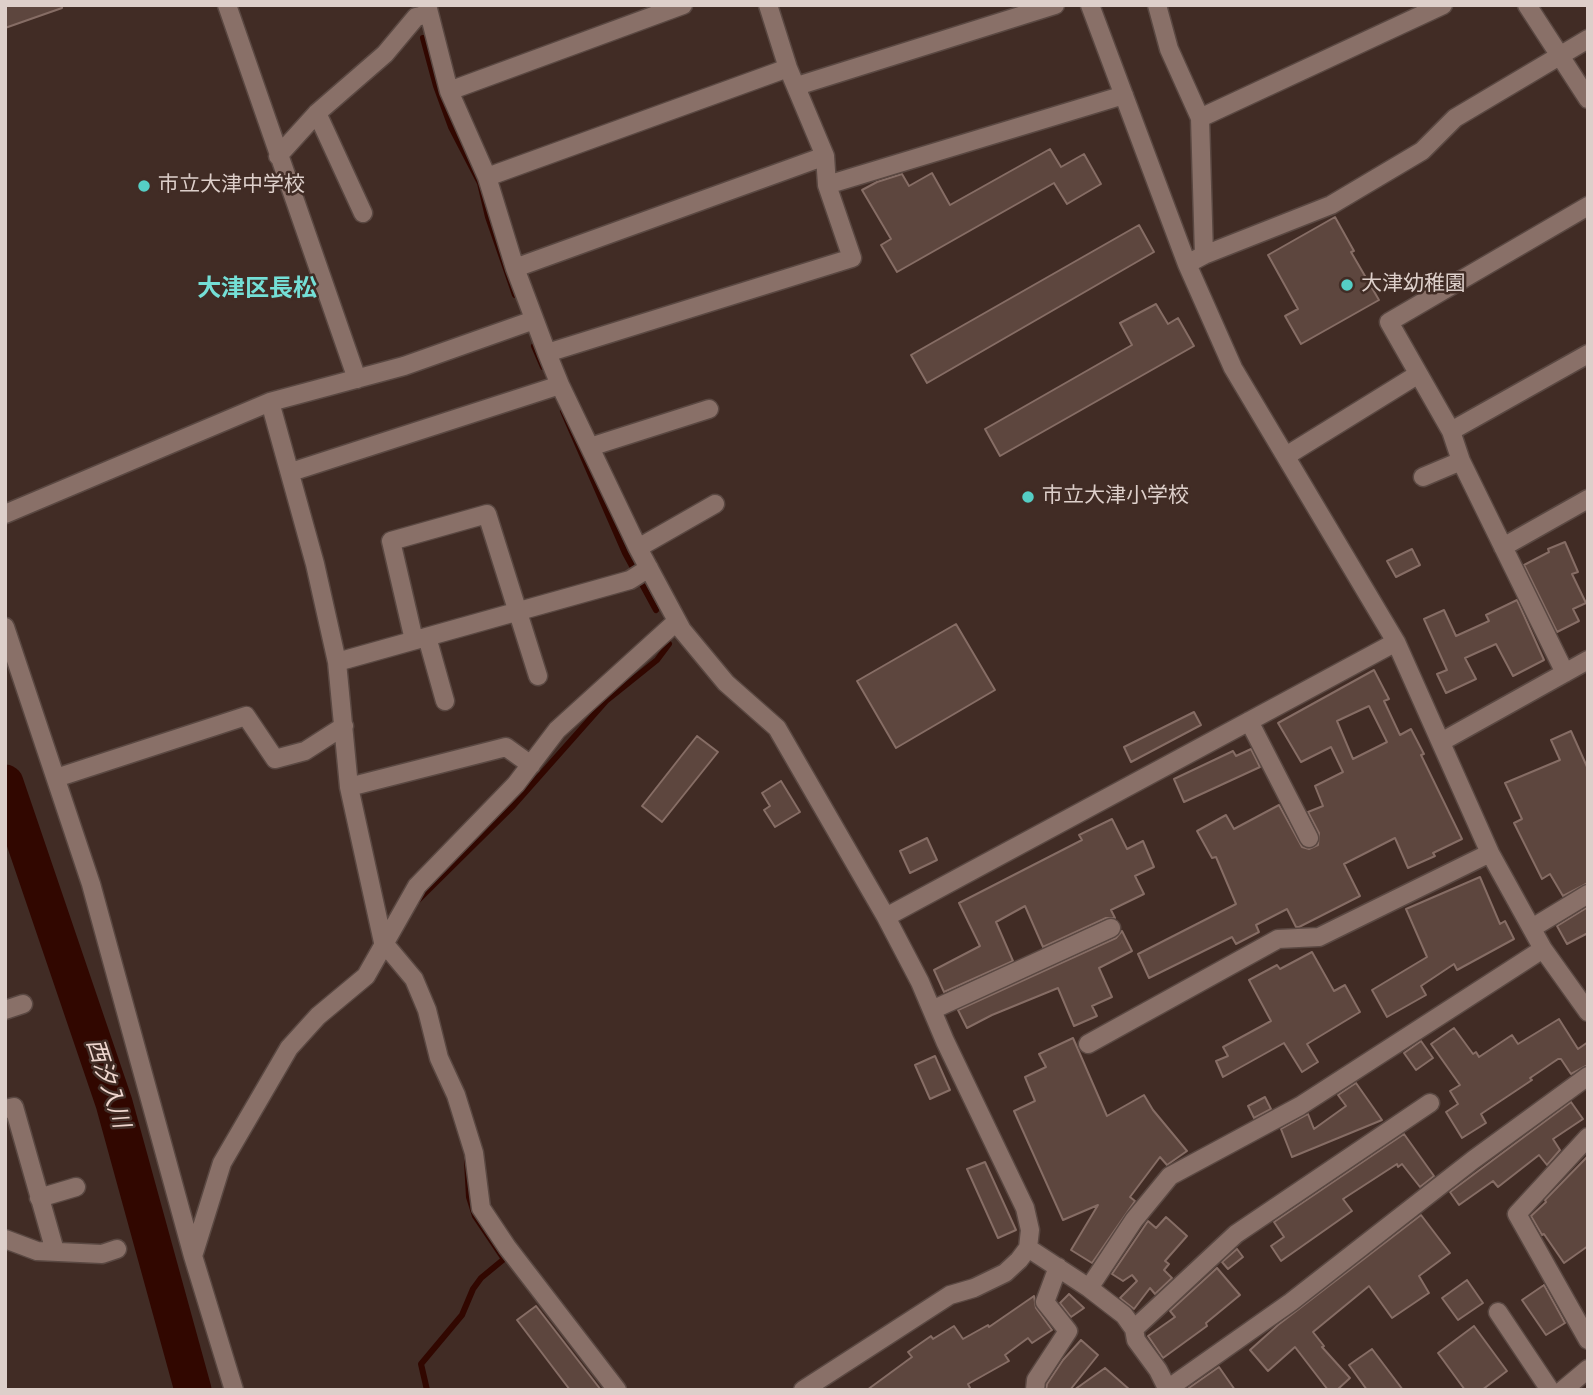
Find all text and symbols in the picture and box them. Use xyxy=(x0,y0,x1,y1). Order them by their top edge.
place label: 市立大津中学校 xyxy=(158,173,305,199)
marker: 市立大津中学校 xyxy=(136,178,152,194)
place label: 大津幼稚園 xyxy=(1361,272,1466,298)
district label: 大津区長松 xyxy=(197,277,317,305)
marker: 大津幼稚園 xyxy=(1339,277,1355,293)
place label: 市立大津小学校 xyxy=(1042,484,1189,510)
marker: 市立大津小学校 xyxy=(1020,489,1036,505)
water label: 西汐入川 xyxy=(79,1036,133,1132)

